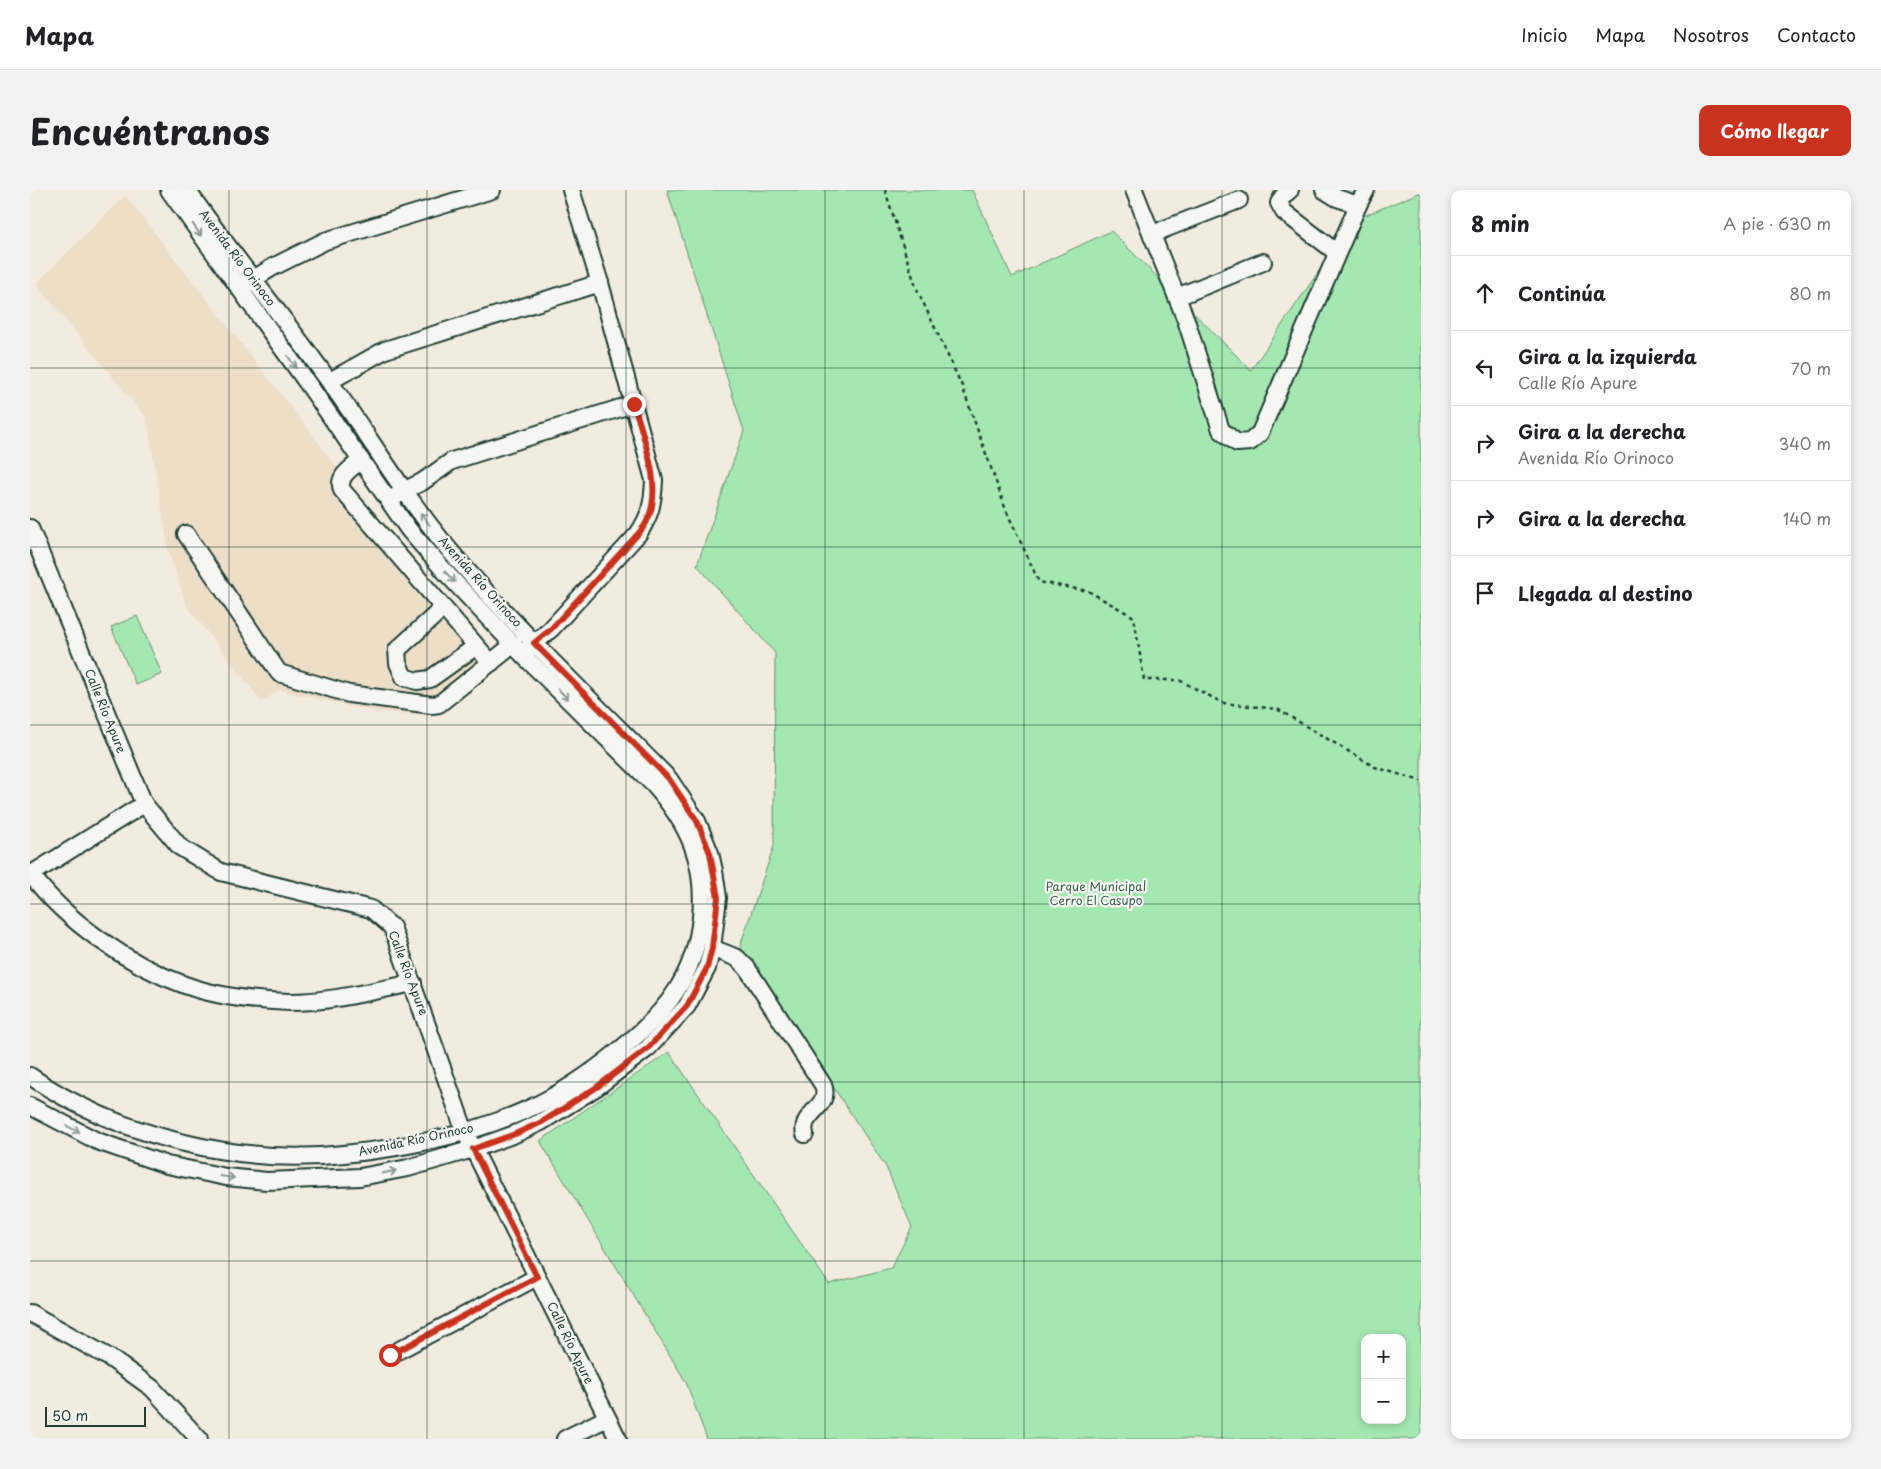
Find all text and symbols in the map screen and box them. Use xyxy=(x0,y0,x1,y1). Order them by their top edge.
text: Mapa xyxy=(25,17,94,53)
text: Inicio xyxy=(1521,21,1568,48)
text: Mapa xyxy=(1596,21,1645,48)
text: Nosotros xyxy=(1673,21,1749,48)
text: Contacto xyxy=(1777,21,1856,48)
text: Encuéntranos xyxy=(30,104,270,157)
button: Cómo llegar xyxy=(1699,105,1851,156)
street label: Avenida Río Orinoco xyxy=(195,205,280,310)
text: 8 min xyxy=(1471,207,1530,239)
text: A pie · 630 m xyxy=(1723,211,1831,235)
one-way arrow xyxy=(192,223,202,237)
icon: ahead xyxy=(1471,279,1499,307)
text: Continúa xyxy=(1518,279,1606,307)
text: 80 m xyxy=(1789,281,1831,305)
text: Gira a la izquierda xyxy=(1518,342,1697,370)
icon: left xyxy=(1471,354,1499,382)
one-way arrow xyxy=(287,355,297,369)
text: 70 m xyxy=(1791,356,1831,380)
text: Calle Río Apure xyxy=(1518,370,1637,394)
route end xyxy=(623,393,646,416)
text: Gira a la derecha xyxy=(1518,417,1686,445)
icon: right xyxy=(1471,429,1499,457)
text: 340 m xyxy=(1779,431,1831,455)
text: Avenida Río Orinoco xyxy=(1518,445,1674,469)
icon: right xyxy=(1471,504,1499,532)
text: Gira a la derecha xyxy=(1518,504,1686,532)
text: 140 m xyxy=(1783,506,1831,530)
one-way arrow xyxy=(420,512,431,525)
street label: Avenida Río Orinoco xyxy=(435,532,527,631)
one-way arrow xyxy=(444,571,456,583)
icon: arrive xyxy=(1471,579,1499,607)
text: Llegada al destino xyxy=(1518,579,1692,607)
street label: Calle Río Apure xyxy=(81,666,131,756)
one-way arrow xyxy=(557,688,569,700)
park label: Parque Municipal Cerro El Casupo xyxy=(1046,877,1146,909)
street label: Calle Río Apure xyxy=(385,928,434,1018)
street label: Avenida Río Orinoco xyxy=(357,1118,475,1160)
one-way arrow xyxy=(65,1125,80,1134)
one-way arrow xyxy=(381,1166,397,1176)
one-way arrow xyxy=(219,1172,235,1182)
street label: Calle Río Apure xyxy=(543,1298,599,1387)
map controls xyxy=(1361,1334,1406,1424)
button: + xyxy=(1361,1334,1406,1379)
route start xyxy=(379,1344,402,1367)
button: − xyxy=(1361,1379,1406,1424)
scale bar xyxy=(45,1404,146,1427)
text: 50 m xyxy=(52,1405,88,1426)

